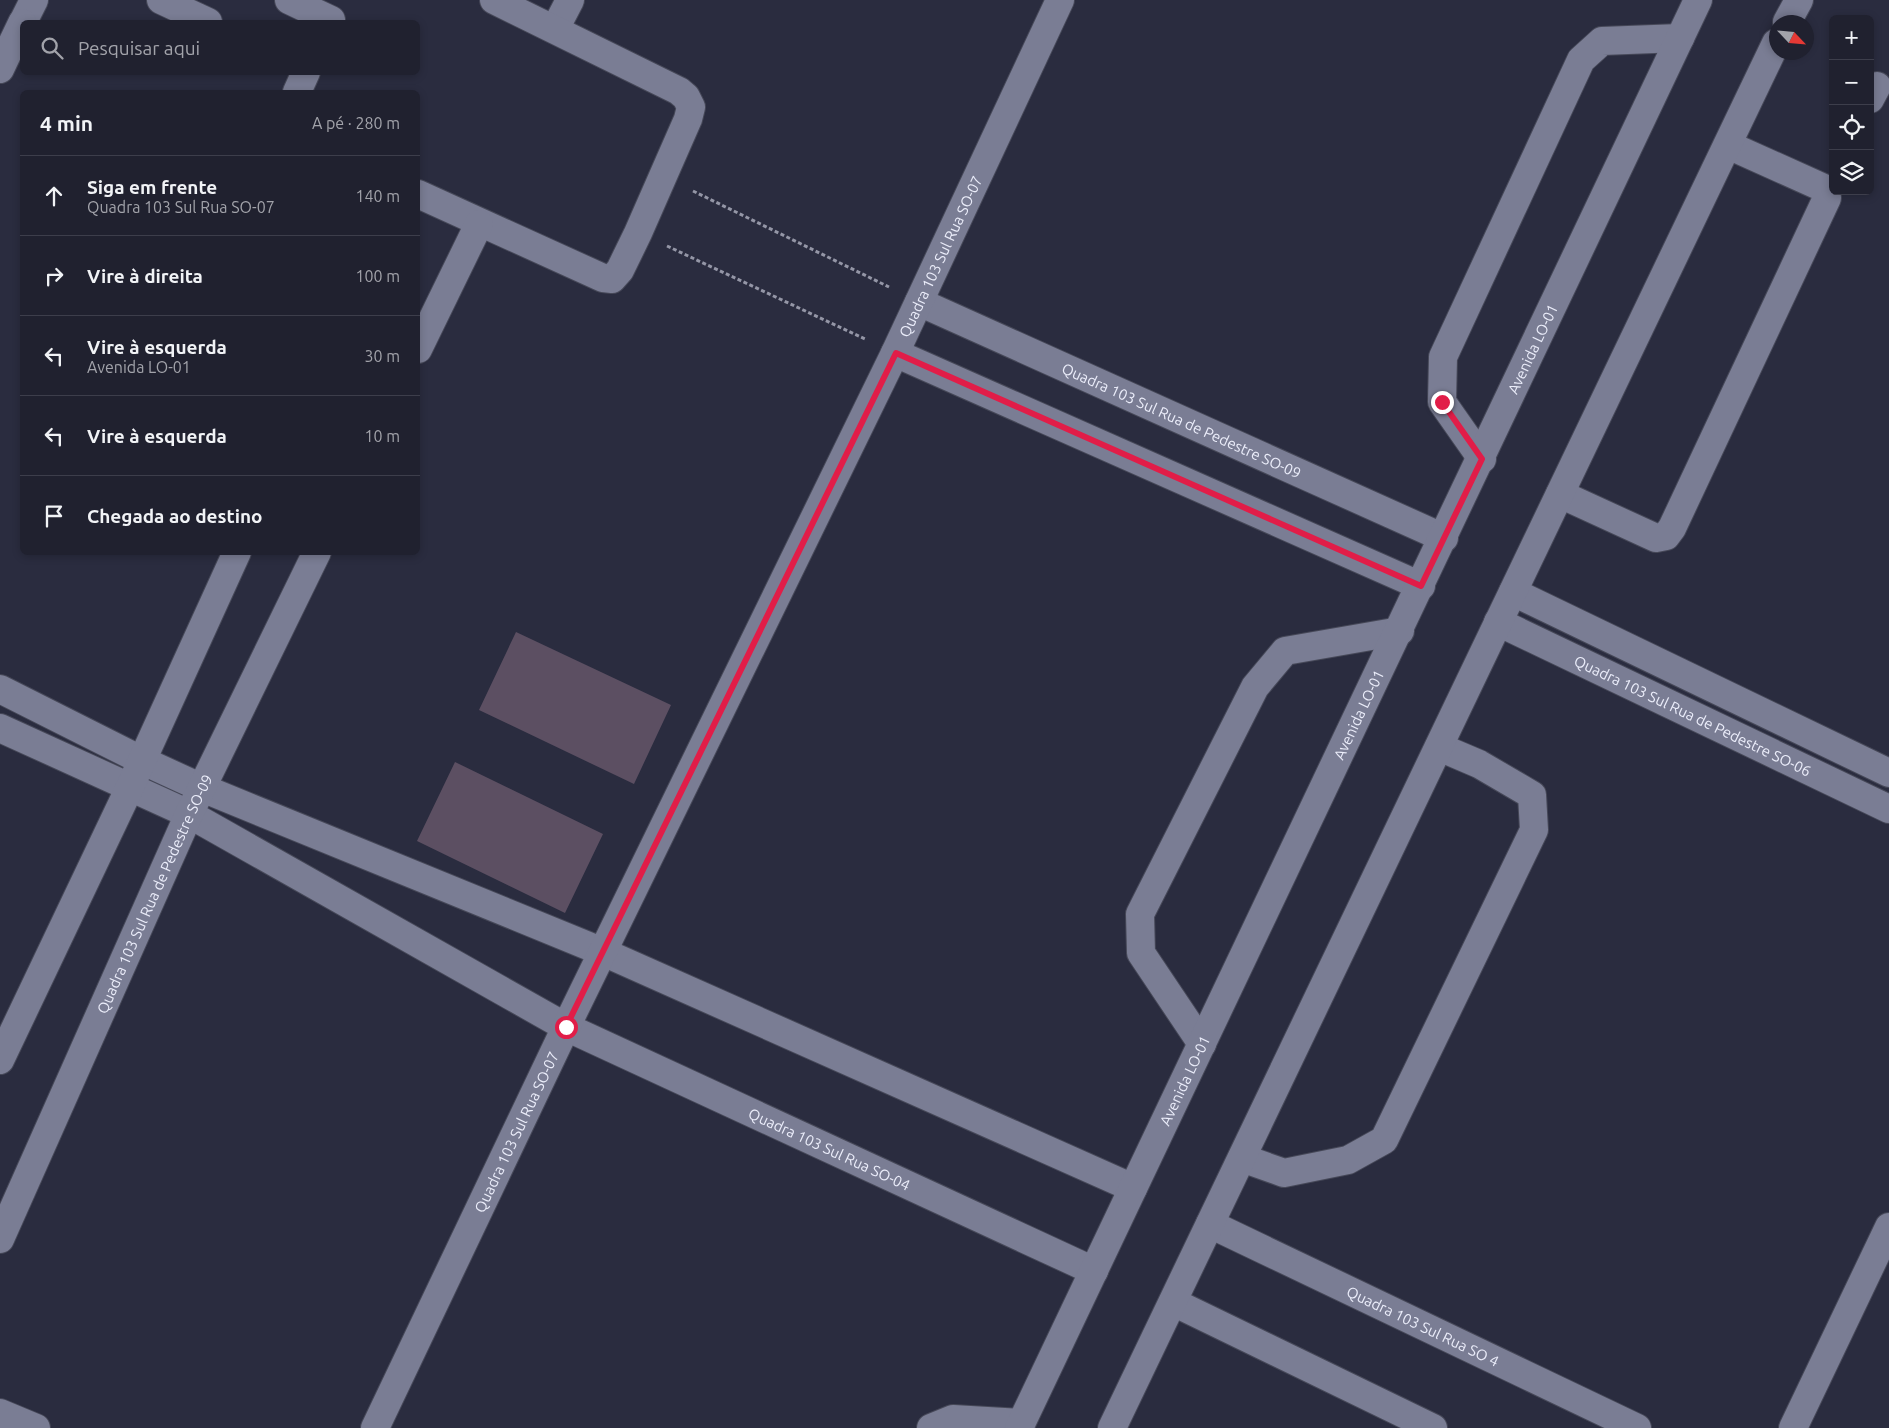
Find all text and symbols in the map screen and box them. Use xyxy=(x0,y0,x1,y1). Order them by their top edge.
north arrow xyxy=(1769,15,1814,60)
map controls xyxy=(1829,15,1874,195)
button: + xyxy=(1829,15,1874,60)
search box xyxy=(20,20,420,75)
icon: search xyxy=(38,34,66,62)
text: Pesquisar aqui xyxy=(78,37,200,59)
button: − xyxy=(1829,60,1874,105)
button: locate xyxy=(1829,105,1874,150)
text: 4 min xyxy=(40,111,93,135)
text: A pé · 280 m xyxy=(312,114,400,132)
button: layers xyxy=(1829,150,1874,195)
street label: Quadra 103 Sul Rua SO-07 xyxy=(895,173,985,340)
text: Siga em frente xyxy=(87,176,217,198)
icon: ahead xyxy=(40,182,68,210)
text: 140 m xyxy=(355,187,400,205)
text: Quadra 103 Sul Rua SO-07 xyxy=(87,198,275,216)
icon: right xyxy=(40,262,68,290)
text: Vire à direita xyxy=(87,265,203,287)
text: 100 m xyxy=(355,267,400,285)
street label: Avenida LO-01 xyxy=(1504,301,1561,396)
text: Vire à esquerda xyxy=(87,336,227,358)
icon: left xyxy=(40,342,68,370)
text: 30 m xyxy=(364,347,400,365)
text: Avenida LO-01 xyxy=(87,358,191,376)
street label: Quadra 103 Sul Rua de Pedestre SO-09 xyxy=(1059,359,1304,481)
route end xyxy=(1431,391,1454,414)
icon: left xyxy=(40,422,68,450)
text: Vire à esquerda xyxy=(87,425,227,447)
text: 10 m xyxy=(364,427,400,445)
icon: arrive xyxy=(40,502,68,530)
text: Chegada ao destino xyxy=(87,505,263,527)
street label: Quadra 103 Sul Rua de Pedestre SO-06 xyxy=(1572,651,1814,779)
street label: Avenida LO-01 xyxy=(1330,667,1387,762)
street label: Quadra 103 Sul Rua de Pedestre SO-09 xyxy=(93,772,216,1016)
route start xyxy=(555,1016,578,1039)
street label: Avenida LO-01 xyxy=(1156,1033,1213,1128)
street label: Quadra 103 Sul Rua SO-07 xyxy=(471,1049,562,1215)
street label: Quadra 103 Sul Rua SO-04 xyxy=(746,1104,913,1193)
street label: Quadra 103 Sul Rua SO 4 xyxy=(1344,1282,1502,1369)

